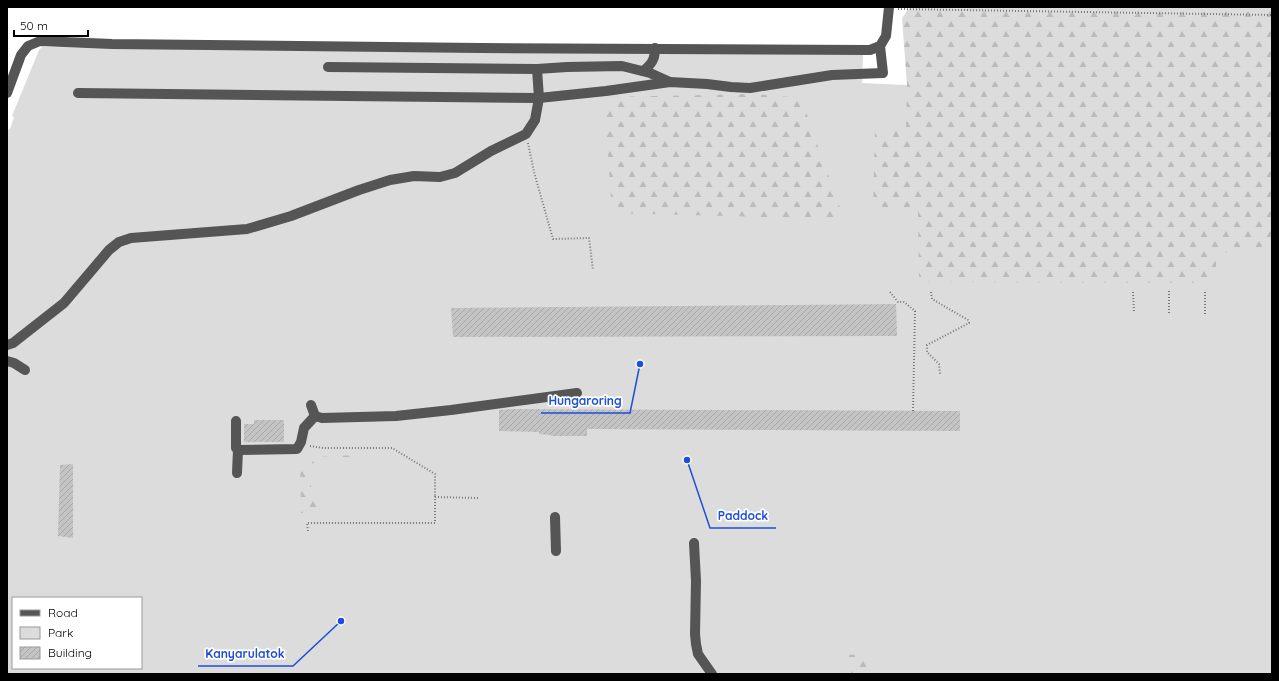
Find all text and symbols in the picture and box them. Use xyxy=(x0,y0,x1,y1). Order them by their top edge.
scale bar xyxy=(14,12,88,38)
text: 50 m xyxy=(20,18,48,33)
callout: Hungaroring xyxy=(541,389,630,413)
text: Hungaroring xyxy=(548,393,622,408)
callout: Paddock xyxy=(710,504,776,528)
text: Paddock xyxy=(718,508,768,523)
legend xyxy=(12,597,142,669)
text: Road xyxy=(48,605,78,620)
text: Park xyxy=(48,625,73,640)
callout: Kanyarulatok xyxy=(198,642,293,666)
text: Building xyxy=(48,645,92,660)
text: Kanyarulatok xyxy=(205,646,285,661)

